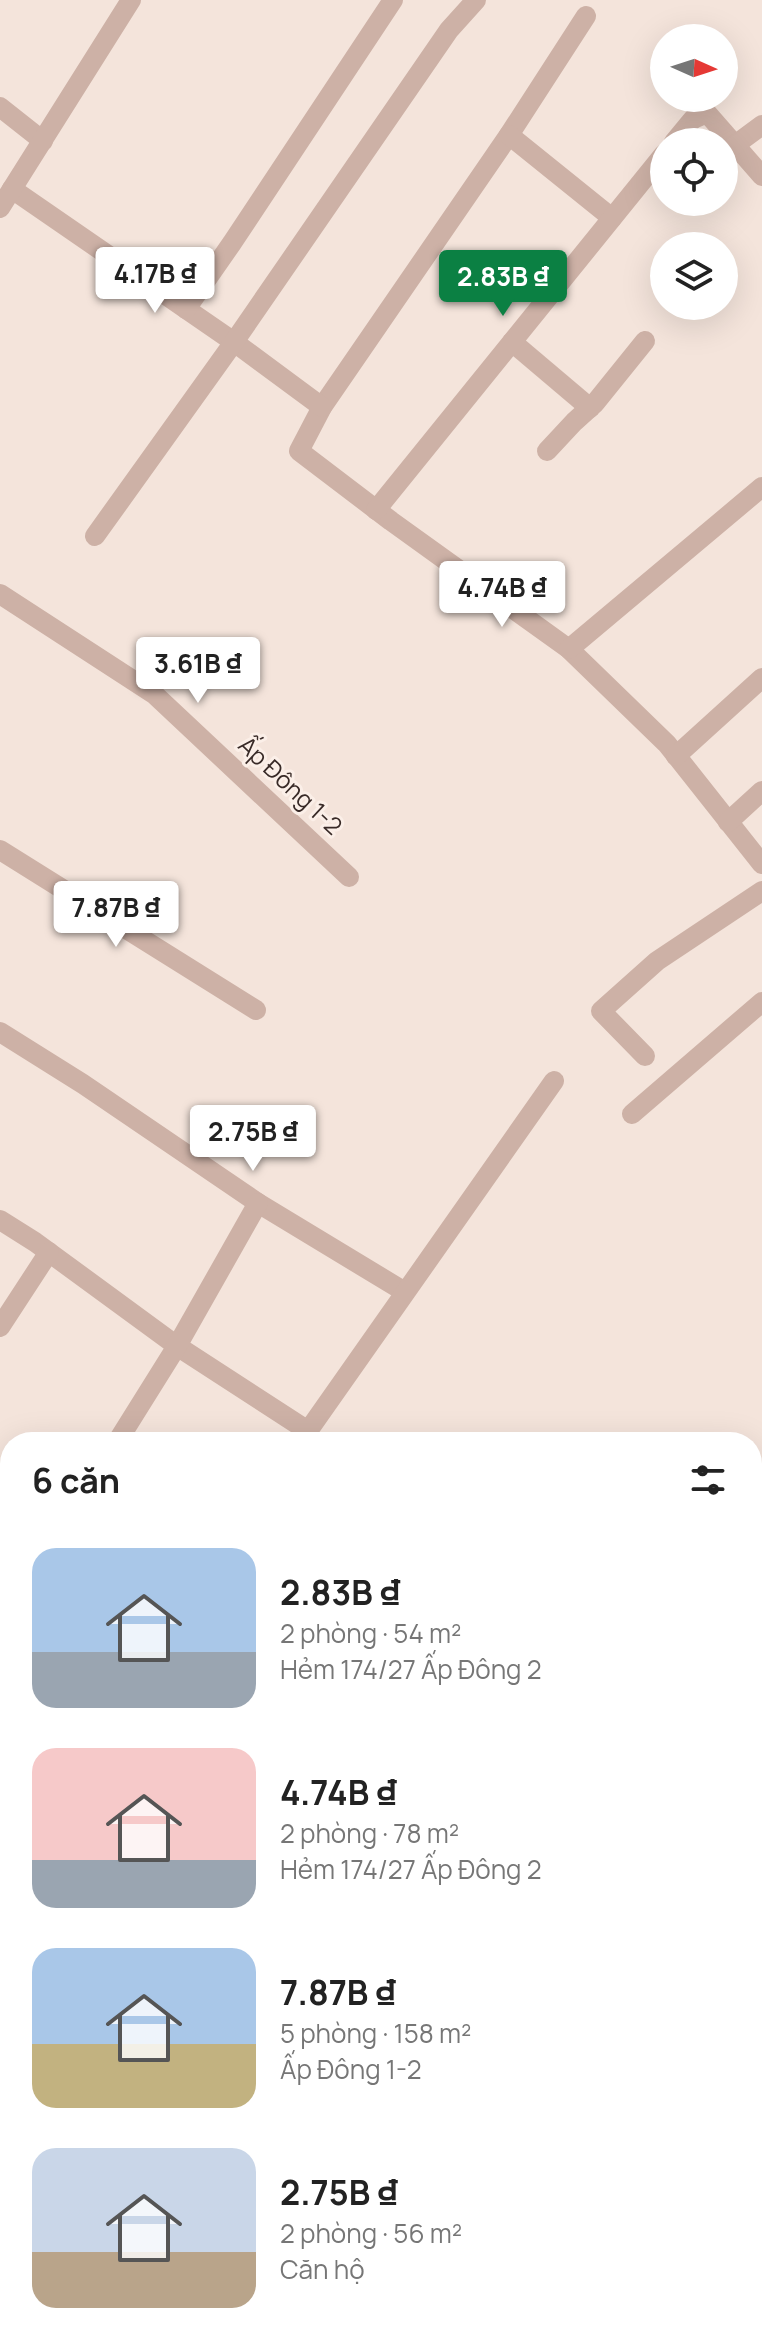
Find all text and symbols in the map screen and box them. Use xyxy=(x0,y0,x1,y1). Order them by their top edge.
north arrow xyxy=(650,24,738,112)
map controls xyxy=(650,24,738,320)
button: locate xyxy=(650,128,738,216)
button: layers xyxy=(650,232,738,320)
pin: 4.17B ₫ xyxy=(81,247,229,315)
pin: 2.83B ₫ xyxy=(429,250,577,318)
text: 4.17B ₫ xyxy=(114,255,196,291)
text: 2.83B ₫ xyxy=(457,258,549,294)
pin: 4.74B ₫ xyxy=(428,561,576,629)
text: 4.74B ₫ xyxy=(457,569,547,605)
pin: 3.61B ₫ xyxy=(124,637,272,705)
text: 3.61B ₫ xyxy=(154,645,242,681)
street label: Ấp Đông 1-2 xyxy=(232,728,350,842)
pin: 7.87B ₫ xyxy=(42,881,190,949)
text: 7.87B ₫ xyxy=(72,889,160,925)
pin: 2.75B ₫ xyxy=(179,1105,327,1173)
text: 2.75B ₫ xyxy=(208,1113,298,1149)
text: 6 căn xyxy=(32,1457,120,1503)
icon: filters xyxy=(686,1458,730,1502)
text: 2.83B ₫ xyxy=(280,1569,400,1615)
icon: home xyxy=(96,1580,192,1676)
text: 2 phòng · 54 m² xyxy=(280,1615,461,1651)
text: Hẻm 174/27 Ấp Đông 2 xyxy=(280,1651,541,1687)
text: 4.74B ₫ xyxy=(280,1769,397,1815)
icon: home xyxy=(96,1780,192,1876)
text: 2 phòng · 78 m² xyxy=(280,1815,459,1851)
text: Hẻm 174/27 Ấp Đông 2 xyxy=(280,1851,541,1887)
text: 7.87B ₫ xyxy=(280,1969,396,2015)
icon: home xyxy=(96,1980,192,2076)
text: 5 phòng · 158 m² xyxy=(280,2015,471,2051)
text: Ấp Đông 1-2 xyxy=(280,2051,422,2087)
text: 2.75B ₫ xyxy=(280,2169,398,2215)
icon: home xyxy=(96,2180,192,2276)
text: 2 phòng · 56 m² xyxy=(280,2215,462,2251)
text: Căn hộ xyxy=(280,2251,365,2287)

